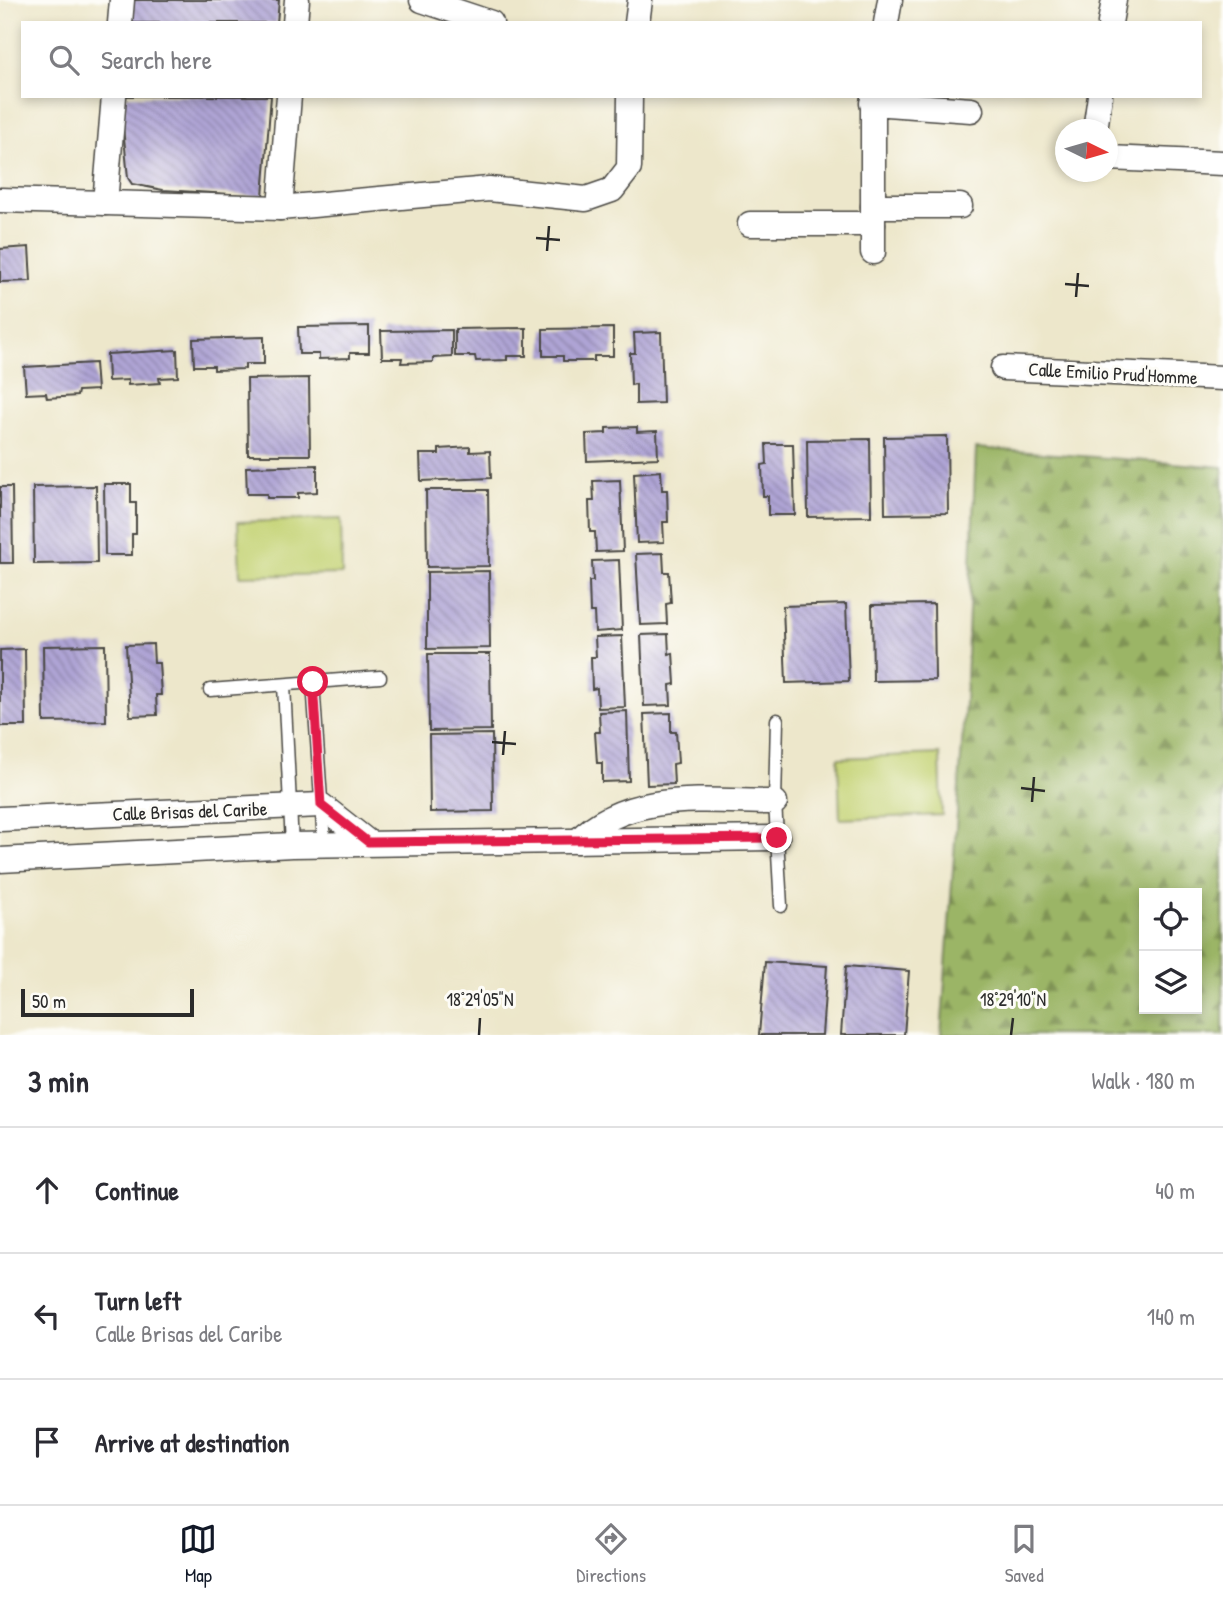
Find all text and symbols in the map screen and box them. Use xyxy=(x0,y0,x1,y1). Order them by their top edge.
search box xyxy=(21,21,1202,98)
icon: search xyxy=(45,41,83,79)
text: Search here xyxy=(101,42,212,77)
north arrow xyxy=(1055,119,1118,182)
street label: Calle Emilio Prud'Homme xyxy=(1028,356,1199,390)
route start xyxy=(297,666,328,697)
street label: Calle Brisas del Caribe xyxy=(112,795,268,827)
route end xyxy=(761,822,792,853)
map controls xyxy=(1139,888,1202,1014)
button: locate xyxy=(1139,888,1202,951)
button: layers xyxy=(1139,951,1202,1014)
scale bar xyxy=(21,986,194,1018)
text: 18°29'05"N xyxy=(446,987,514,1012)
text: 18°29'10"N xyxy=(980,987,1046,1012)
text: 50 m xyxy=(32,988,66,1014)
text: 3 min xyxy=(28,1061,89,1101)
text: Walk · 180 m xyxy=(1091,1065,1195,1096)
icon: ahead xyxy=(28,1171,66,1209)
text: Continue xyxy=(95,1173,179,1208)
text: 40 m xyxy=(1155,1175,1195,1206)
text: Turn left xyxy=(95,1283,181,1318)
icon: left xyxy=(28,1297,66,1335)
text: 140 m xyxy=(1147,1301,1195,1332)
text: Calle Brisas del Caribe xyxy=(95,1318,282,1349)
icon: arrive xyxy=(28,1423,66,1461)
text: Arrive at destination xyxy=(95,1425,290,1460)
tab: Map xyxy=(179,1520,217,1588)
tab: Directions xyxy=(576,1520,646,1588)
tab: Saved xyxy=(1005,1520,1044,1588)

